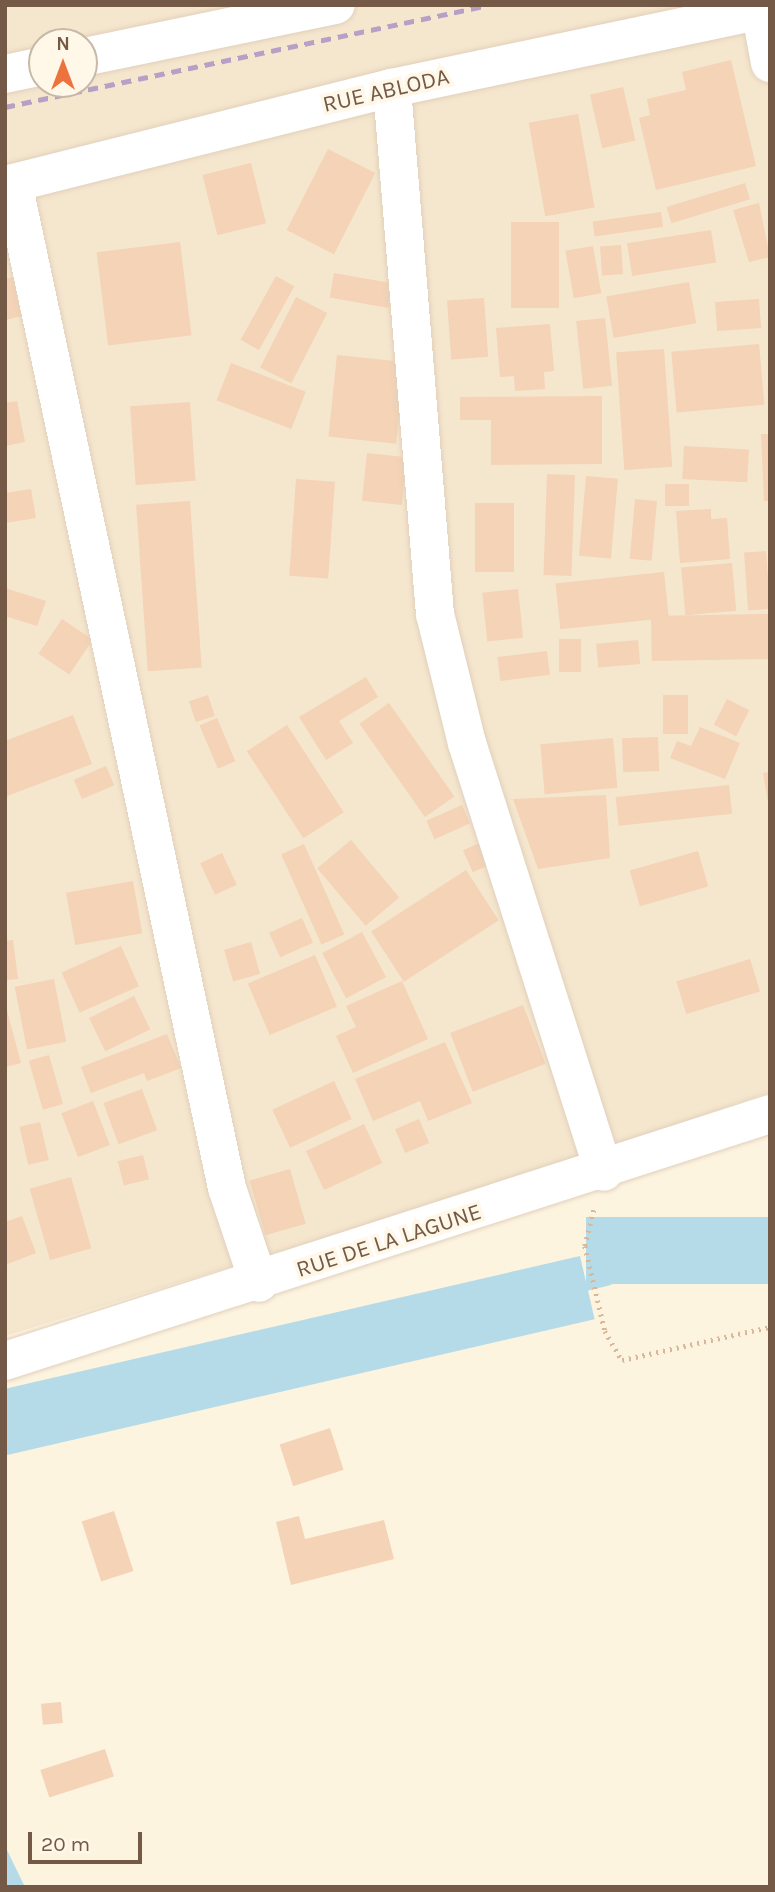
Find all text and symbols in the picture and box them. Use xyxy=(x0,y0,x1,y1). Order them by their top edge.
north arrow xyxy=(28,28,98,98)
text: N xyxy=(56,33,70,55)
street label: RUE ABLODA xyxy=(320,63,452,119)
street label: RUE DE LA LAGUNE xyxy=(293,1198,485,1284)
scale bar xyxy=(32,1818,145,1862)
text: 20 m xyxy=(41,1832,90,1856)

